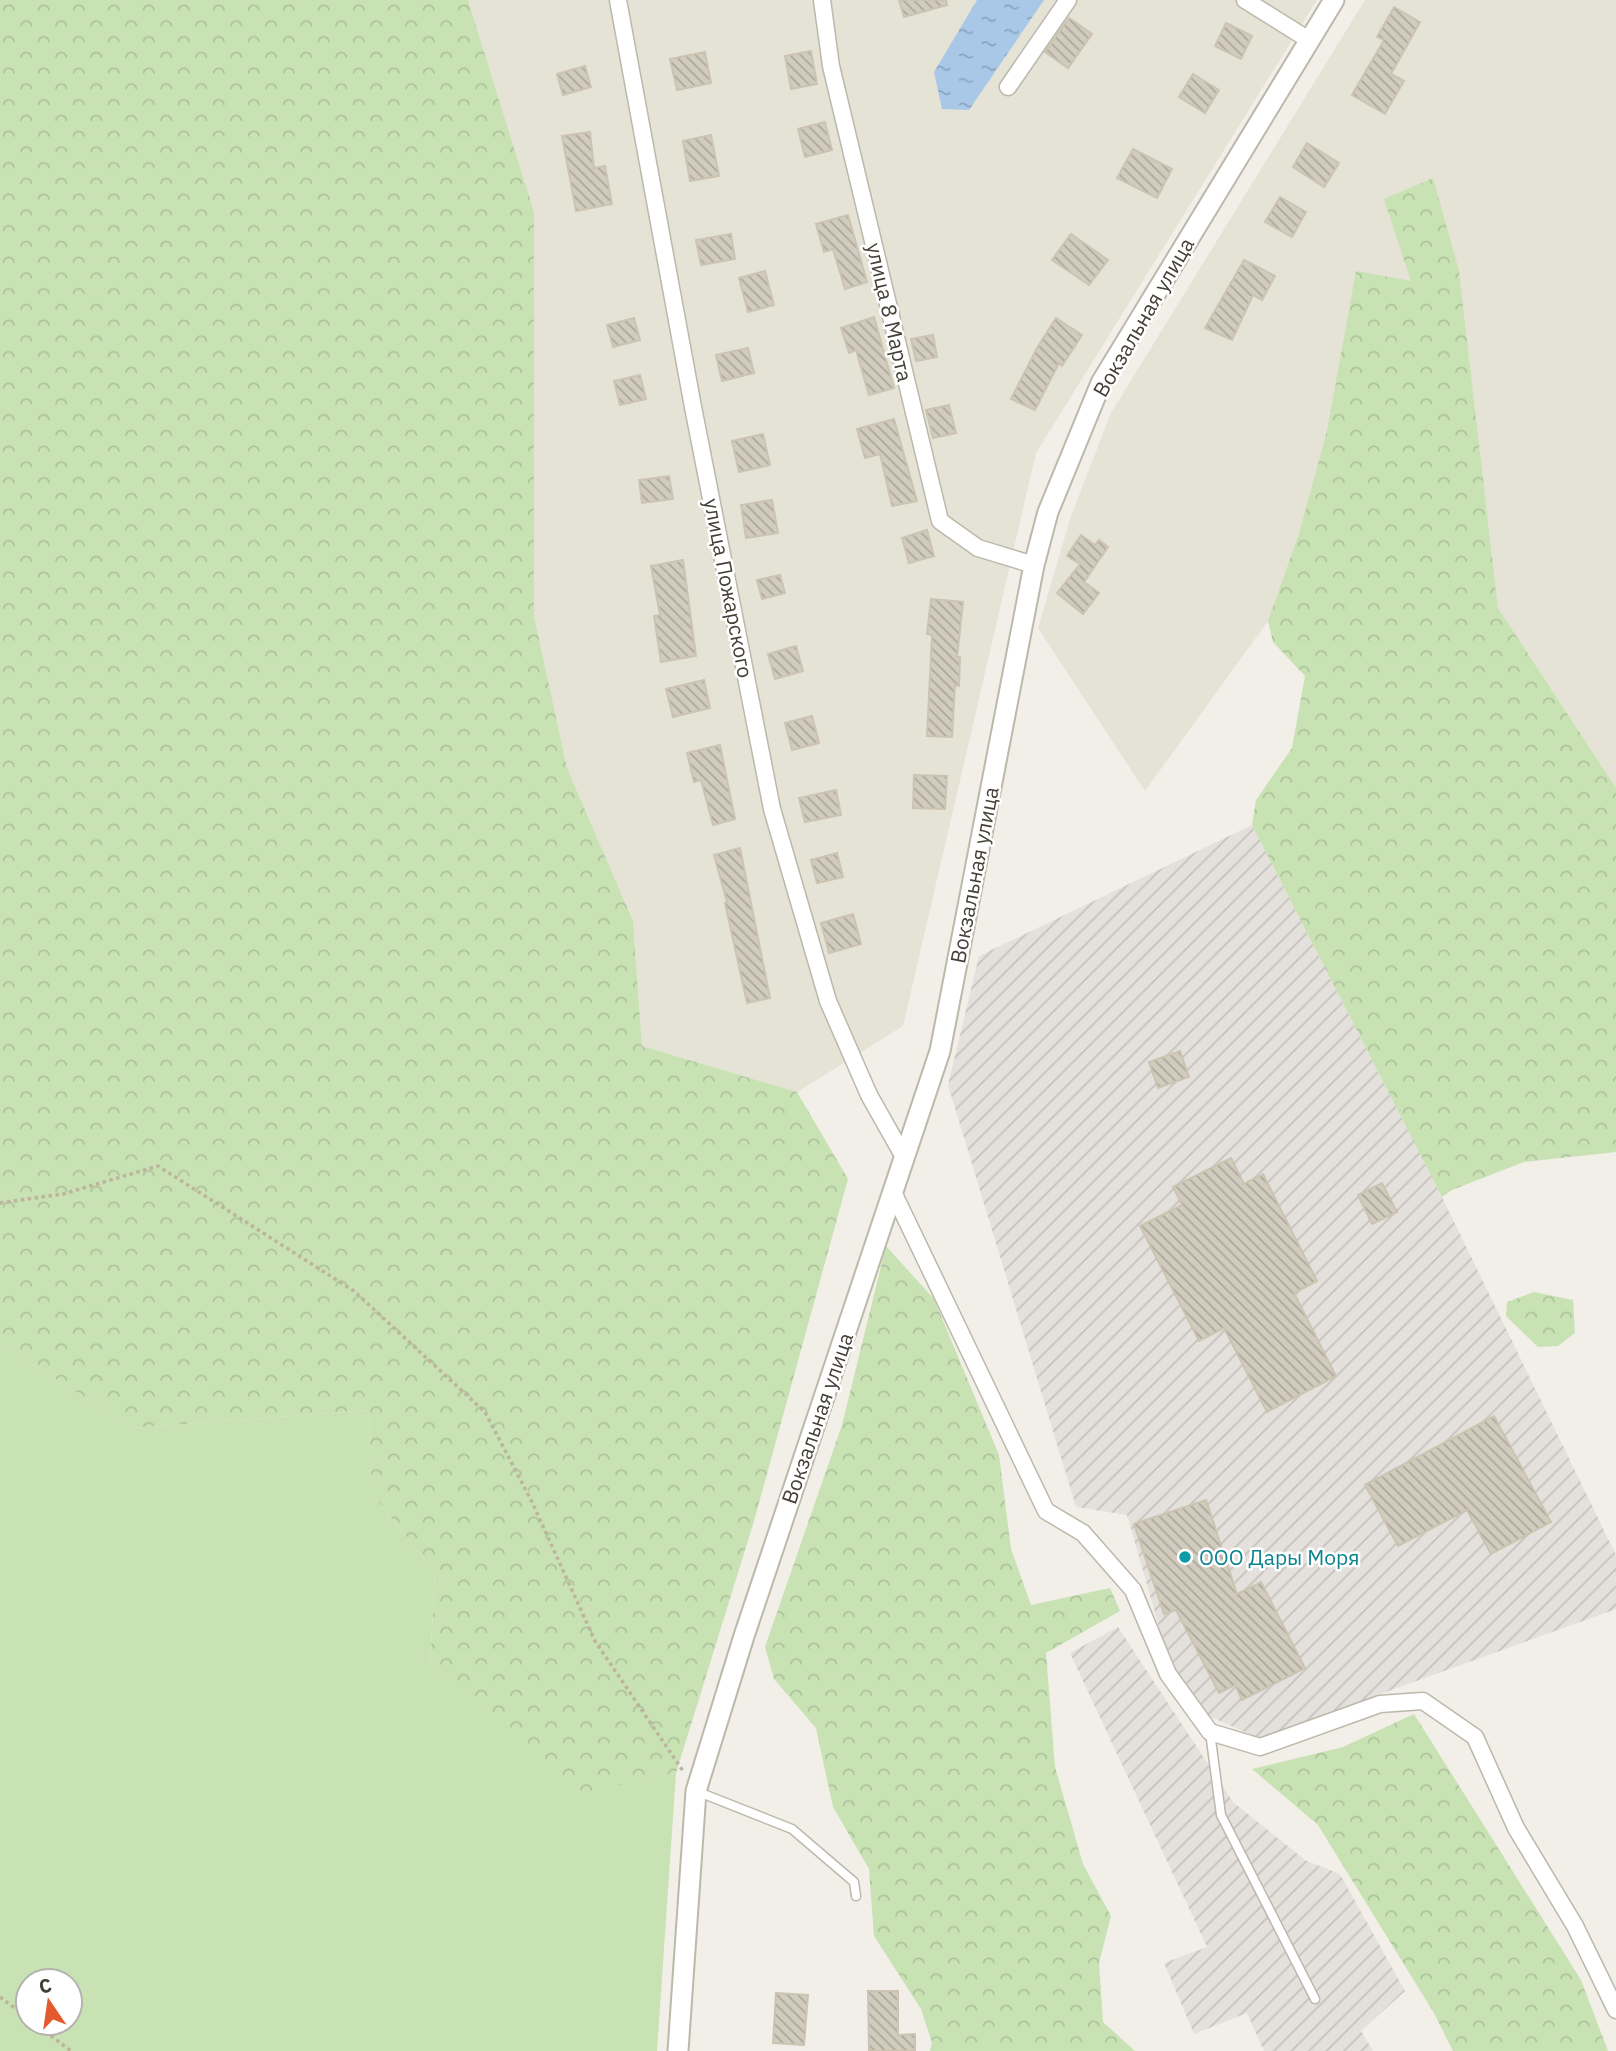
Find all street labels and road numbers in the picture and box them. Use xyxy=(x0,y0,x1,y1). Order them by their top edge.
street label: Вокзальная улица xyxy=(1086,232,1200,402)
street label: улица 8 Марта xyxy=(860,240,920,384)
street label: улица Пожарского xyxy=(698,496,760,680)
street label: Вокзальная улица xyxy=(943,784,1005,966)
street label: Вокзальная улица xyxy=(775,1329,859,1507)

